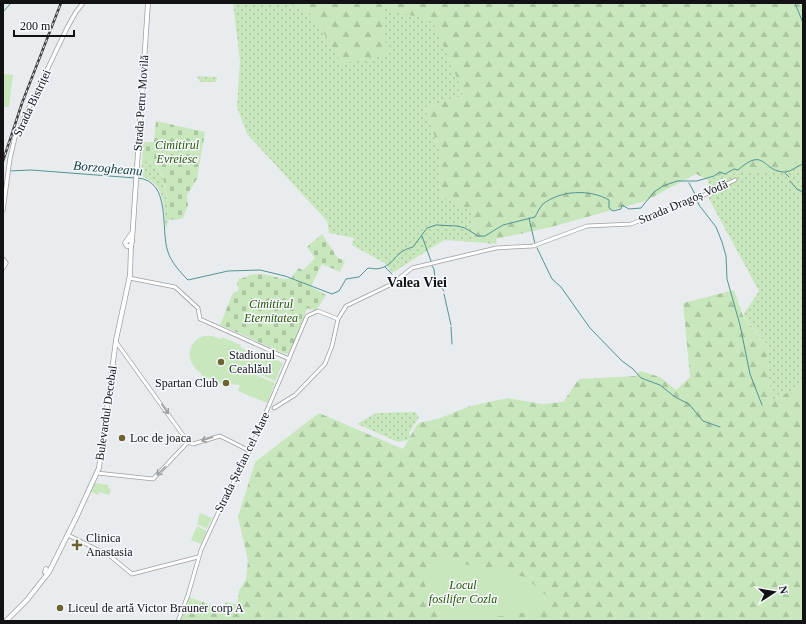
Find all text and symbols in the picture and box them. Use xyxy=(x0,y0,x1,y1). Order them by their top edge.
scale bar xyxy=(14,12,74,38)
text: 200 m xyxy=(20,19,51,33)
street label: Strada Petru Movilă xyxy=(131,54,151,152)
street label: Strada Bistriței xyxy=(10,67,54,139)
park label: Cimitirul Evreiesc xyxy=(155,138,200,166)
water label: Borzogheanu xyxy=(73,158,144,179)
street label: Strada Dragoș Vodă xyxy=(636,177,730,227)
district label: Valea Viei xyxy=(387,275,447,290)
park label: Cimitirul Eternitatea xyxy=(243,297,298,325)
place label: Stadionul Ceahlăul xyxy=(229,348,276,376)
marker: Stadionul Ceahlăul xyxy=(216,357,226,367)
street label: Bulevardul Decebal xyxy=(92,364,120,461)
place label: Spartan Club xyxy=(155,376,218,390)
marker: Spartan Club xyxy=(221,378,231,388)
one-way arrow xyxy=(161,404,169,415)
street label: Strada Ștefan cel Mare xyxy=(212,410,272,514)
place label: Loc de joaca xyxy=(130,431,192,445)
marker: Loc de joaca xyxy=(117,433,127,443)
one-way arrow xyxy=(200,436,213,443)
one-way arrow xyxy=(156,466,166,476)
place label: Clinica Anastasia xyxy=(86,531,133,559)
marker: Clinica Anastasia xyxy=(71,539,83,551)
north arrow xyxy=(754,572,794,612)
park label: Locul fosilifer Cozla xyxy=(429,578,497,606)
text: N xyxy=(777,585,790,595)
place label: Liceul de artă Victor Brauner corp A xyxy=(68,601,244,615)
marker: Liceul de artă Victor Brauner corp A xyxy=(55,603,65,613)

